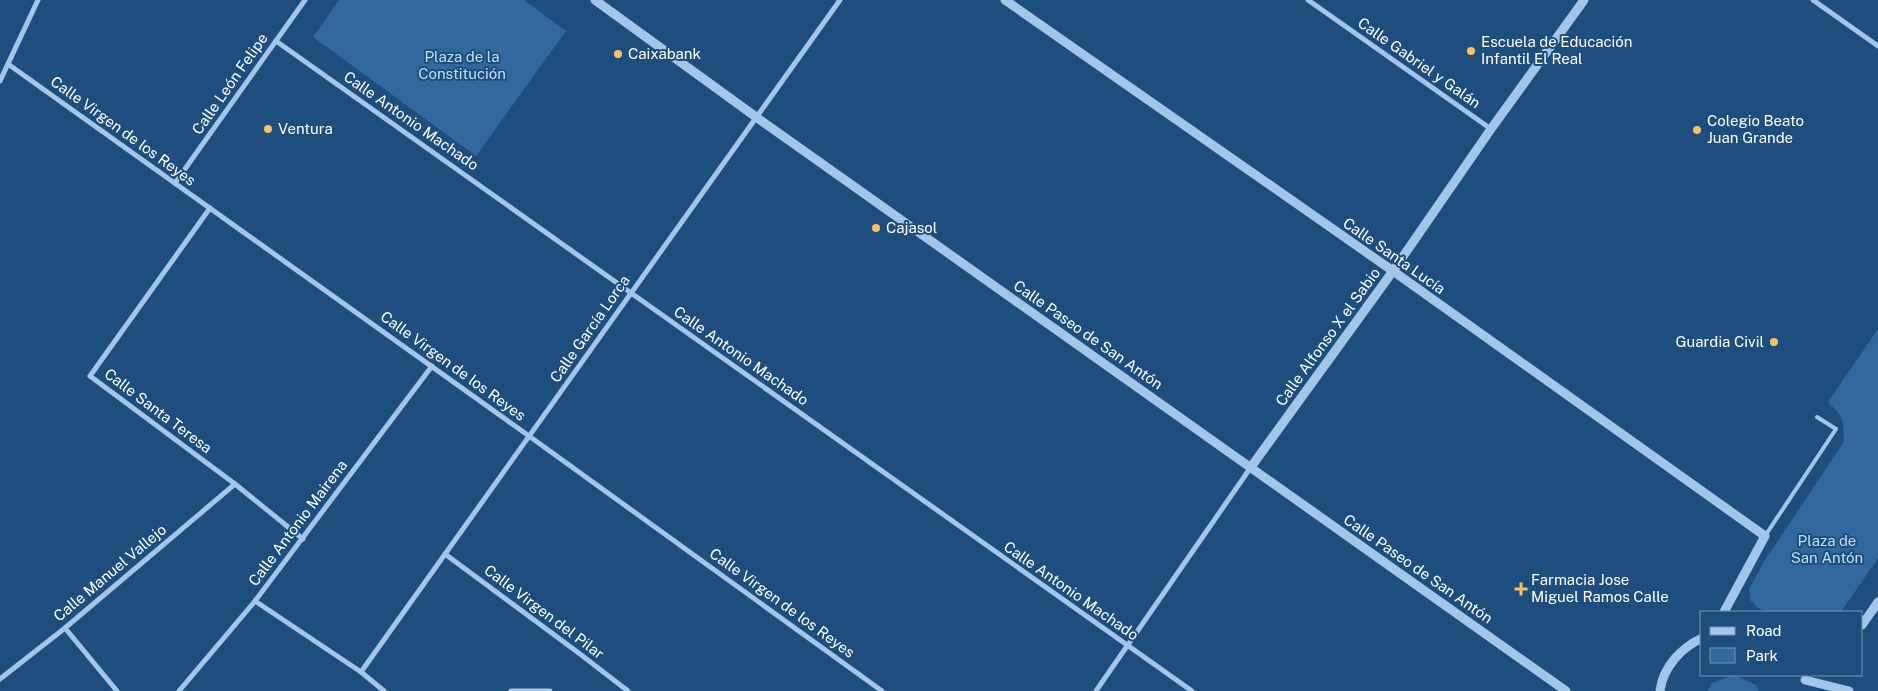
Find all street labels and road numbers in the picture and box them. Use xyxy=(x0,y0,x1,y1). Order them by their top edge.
street label: Calle Gabriel y Galán xyxy=(1355,14,1484,111)
street label: Calle León Felipe xyxy=(188,30,271,138)
street label: Calle Antonio Machado xyxy=(341,68,482,174)
street label: Calle Virgen de los Reyes xyxy=(48,72,199,189)
street label: Calle Santa Lucía xyxy=(1340,214,1449,297)
street label: Calle Alfonso X el Sabio xyxy=(1272,264,1383,409)
street label: Calle García Lorca xyxy=(546,272,633,385)
street label: Calle Paseo de San Antón xyxy=(1011,277,1166,393)
street label: Calle Antonio Machado xyxy=(671,303,812,409)
street label: Calle Virgen de los Reyes xyxy=(378,307,529,424)
street label: Calle Santa Teresa xyxy=(101,365,215,456)
street label: Calle Antonio Mairena xyxy=(245,456,350,589)
street label: Calle Paseo de San Antón xyxy=(1341,511,1496,627)
street label: Calle Manuel Vallejo xyxy=(50,521,169,625)
street label: Calle Antonio Machado xyxy=(1001,538,1142,644)
street label: Calle Virgen de los Reyes xyxy=(707,544,858,661)
street label: Calle Virgen del Pilar xyxy=(481,561,608,662)

